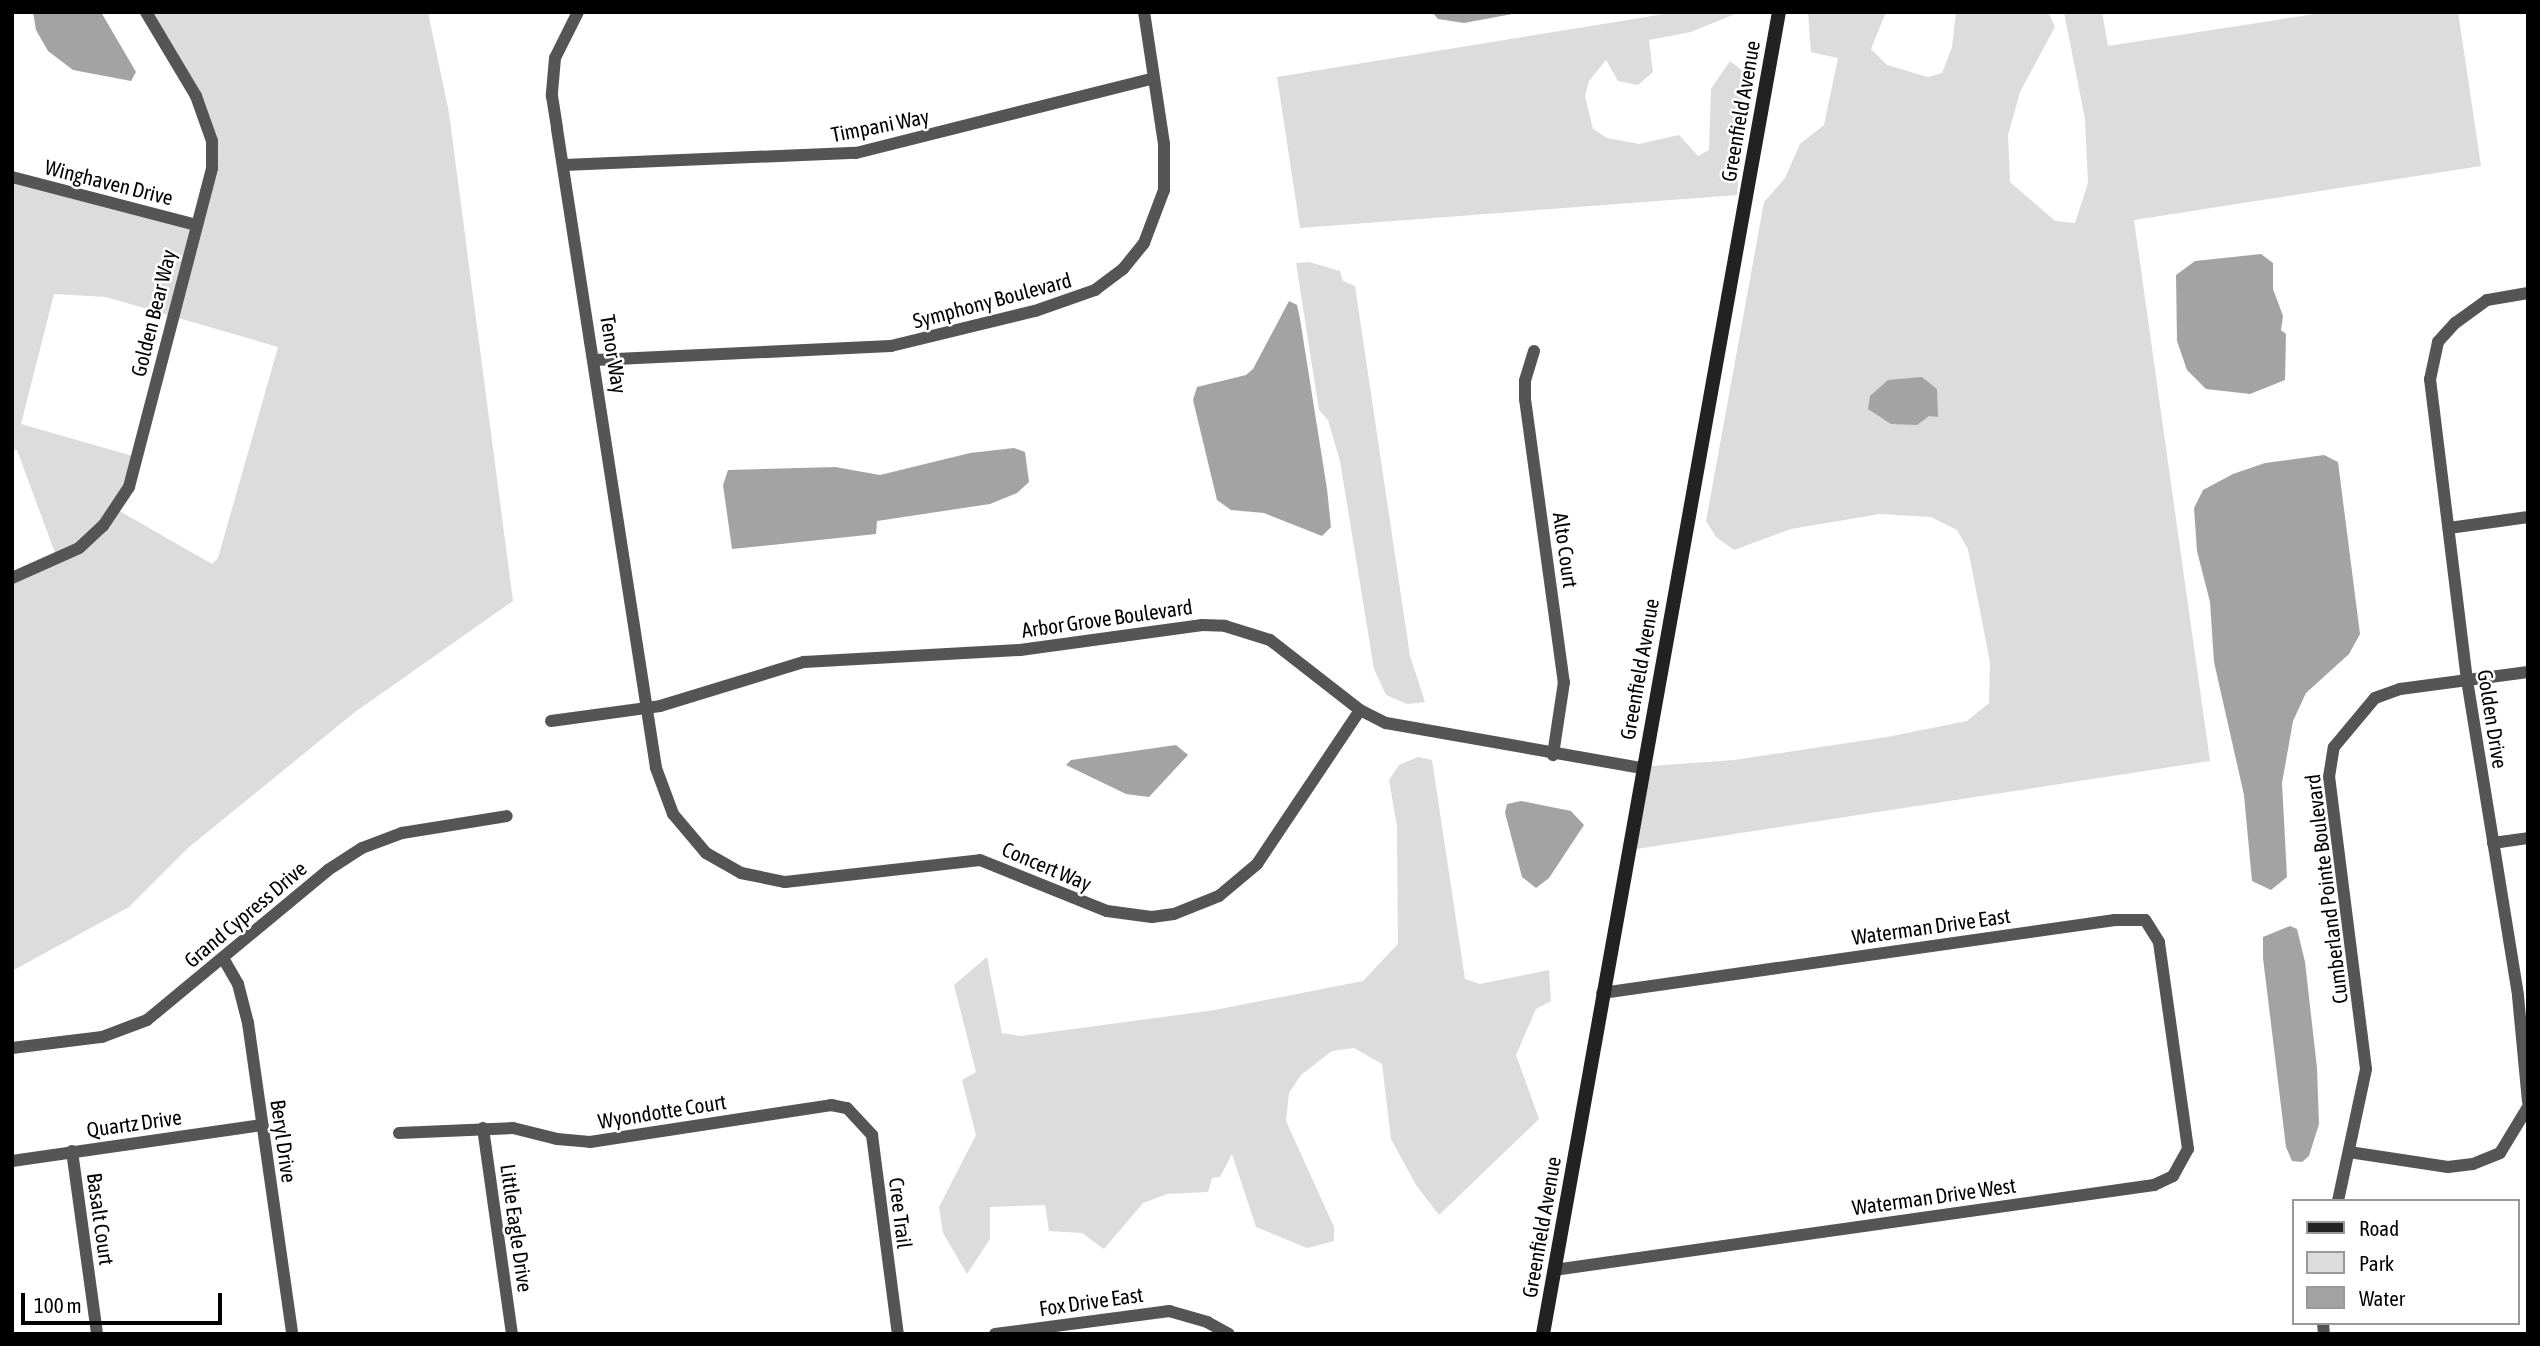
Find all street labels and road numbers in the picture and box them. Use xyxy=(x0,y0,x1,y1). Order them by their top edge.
street label: Greenfield Avenue xyxy=(1715,38,1765,184)
street label: Timpani Way xyxy=(829,103,931,147)
street label: Winghaven Drive xyxy=(42,154,176,210)
street label: Golden Bear Way xyxy=(125,247,181,379)
street label: Symphony Boulevard xyxy=(910,267,1074,333)
street label: Tenor Way xyxy=(595,313,633,395)
street label: Alto Court xyxy=(1548,511,1584,589)
street label: Arbor Grove Boulevard xyxy=(1020,594,1194,642)
street label: Greenfield Avenue xyxy=(1614,596,1664,742)
street label: Golden Drive xyxy=(2473,668,2513,770)
street label: Cumberland Pointe Boulevard xyxy=(2299,773,2353,1005)
street label: Concert Way xyxy=(998,836,1096,896)
street label: Grand Cypress Drive xyxy=(179,856,311,972)
street label: Waterman Drive East xyxy=(1850,902,2012,950)
street label: Wyondotte Court xyxy=(596,1088,728,1134)
street label: Beryl Drive xyxy=(266,1098,302,1184)
street label: Quartz Drive xyxy=(85,1104,183,1142)
street label: Greenfield Avenue xyxy=(1516,1154,1566,1300)
street label: Little Eagle Drive xyxy=(496,1162,538,1294)
street label: Basalt Court xyxy=(82,1171,120,1267)
street label: Waterman Drive West xyxy=(1850,1172,2018,1220)
street label: Cree Trail xyxy=(884,1176,918,1250)
street label: Fox Drive East xyxy=(1037,1281,1145,1321)

